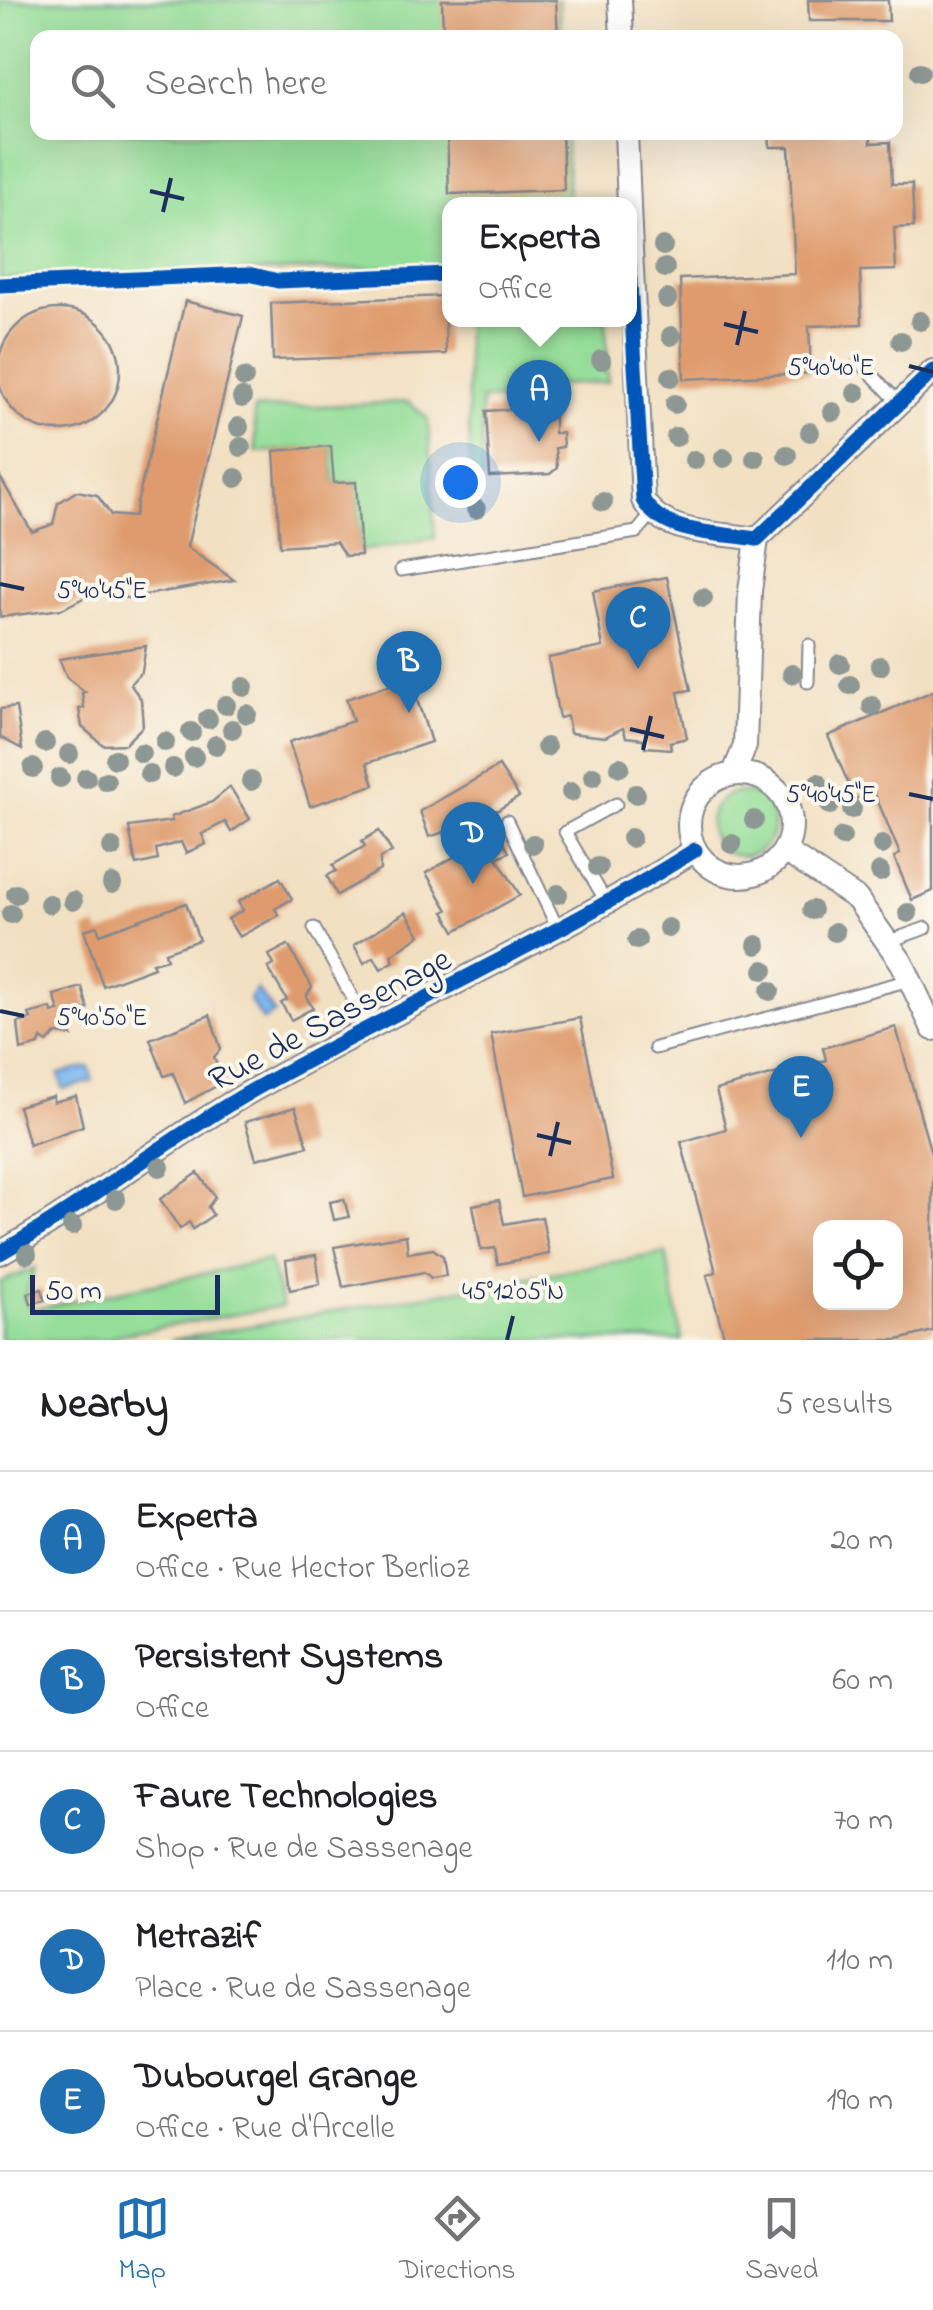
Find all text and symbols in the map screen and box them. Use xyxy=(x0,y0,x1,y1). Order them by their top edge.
search box xyxy=(30,30,903,140)
text: Search here xyxy=(145,57,327,113)
icon: search xyxy=(65,58,120,113)
popup xyxy=(442,197,637,327)
text: Experta xyxy=(478,211,601,267)
text: Office xyxy=(478,267,552,314)
text: 5°40'40"E xyxy=(788,351,874,387)
pin: A xyxy=(506,360,572,442)
your location xyxy=(435,457,486,508)
text: 5°40'45"E xyxy=(57,574,147,610)
pin: C xyxy=(606,586,670,669)
pin: B xyxy=(376,630,442,713)
text: 5°40'45"E xyxy=(786,778,876,814)
pin: D xyxy=(440,802,506,884)
street label: Rue de Sassenage xyxy=(200,936,461,1107)
text: 5°40'50"E xyxy=(57,1001,147,1037)
pin: E xyxy=(768,1056,834,1138)
map controls xyxy=(813,1220,903,1310)
button: locate xyxy=(813,1220,903,1310)
scale bar xyxy=(30,1270,220,1314)
text: 50 m xyxy=(45,1272,102,1313)
text: 45°12'05"N xyxy=(462,1275,564,1311)
text: Nearby xyxy=(40,1375,168,1436)
text: 5 results xyxy=(776,1382,893,1429)
text: Experta xyxy=(135,1490,258,1546)
text: A xyxy=(63,1518,82,1565)
text: 20 m xyxy=(830,1518,893,1565)
text: Office · Rue Hector Berlioz xyxy=(135,1546,470,1593)
text: Persistent Systems xyxy=(135,1630,443,1686)
text: B xyxy=(62,1658,83,1705)
text: 60 m xyxy=(832,1658,893,1705)
text: Office xyxy=(135,1686,209,1733)
text: Faure Technologies xyxy=(135,1770,438,1826)
text: C xyxy=(64,1798,81,1845)
text: 70 m xyxy=(833,1798,893,1845)
text: Shop · Rue de Sassenage xyxy=(135,1826,473,1873)
text: Metrazif xyxy=(135,1910,261,1966)
text: D xyxy=(61,1938,84,1985)
text: 110 m xyxy=(826,1938,893,1985)
text: Place · Rue de Sassenage xyxy=(135,1966,471,2013)
text: Dubourgel Grange xyxy=(135,2050,417,2106)
text: E xyxy=(63,2078,82,2125)
text: 190 m xyxy=(827,2078,893,2125)
text: Office · Rue d'Arcelle xyxy=(135,2106,395,2153)
tab: Map xyxy=(115,2191,170,2292)
tab: Directions xyxy=(399,2191,516,2292)
tab: Saved xyxy=(745,2191,818,2292)

